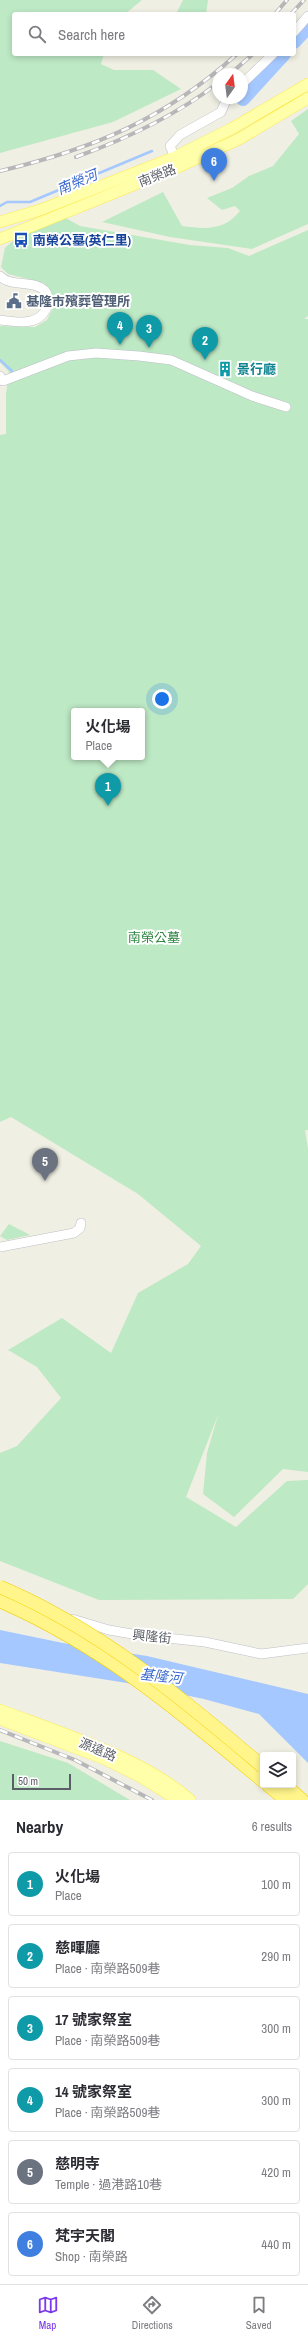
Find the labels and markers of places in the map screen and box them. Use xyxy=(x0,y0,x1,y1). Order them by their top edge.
pin: 6 xyxy=(201,148,227,181)
bus stop icon: 南榮公墓(英仁里) xyxy=(12,231,30,249)
place label: 南榮公墓(英仁里) xyxy=(33,232,132,249)
public building icon: 基隆市殯葬管理所 xyxy=(5,292,23,310)
place label: 基隆市殯葬管理所 xyxy=(26,293,130,310)
pin: 4 xyxy=(107,312,133,345)
pin: 3 xyxy=(136,315,162,348)
pin: 2 xyxy=(192,327,218,360)
building icon: 景行廳 xyxy=(216,360,234,378)
place label: 景行廳 xyxy=(237,361,276,378)
pin: 1 xyxy=(95,773,121,806)
pin: 5 xyxy=(32,1148,58,1181)

